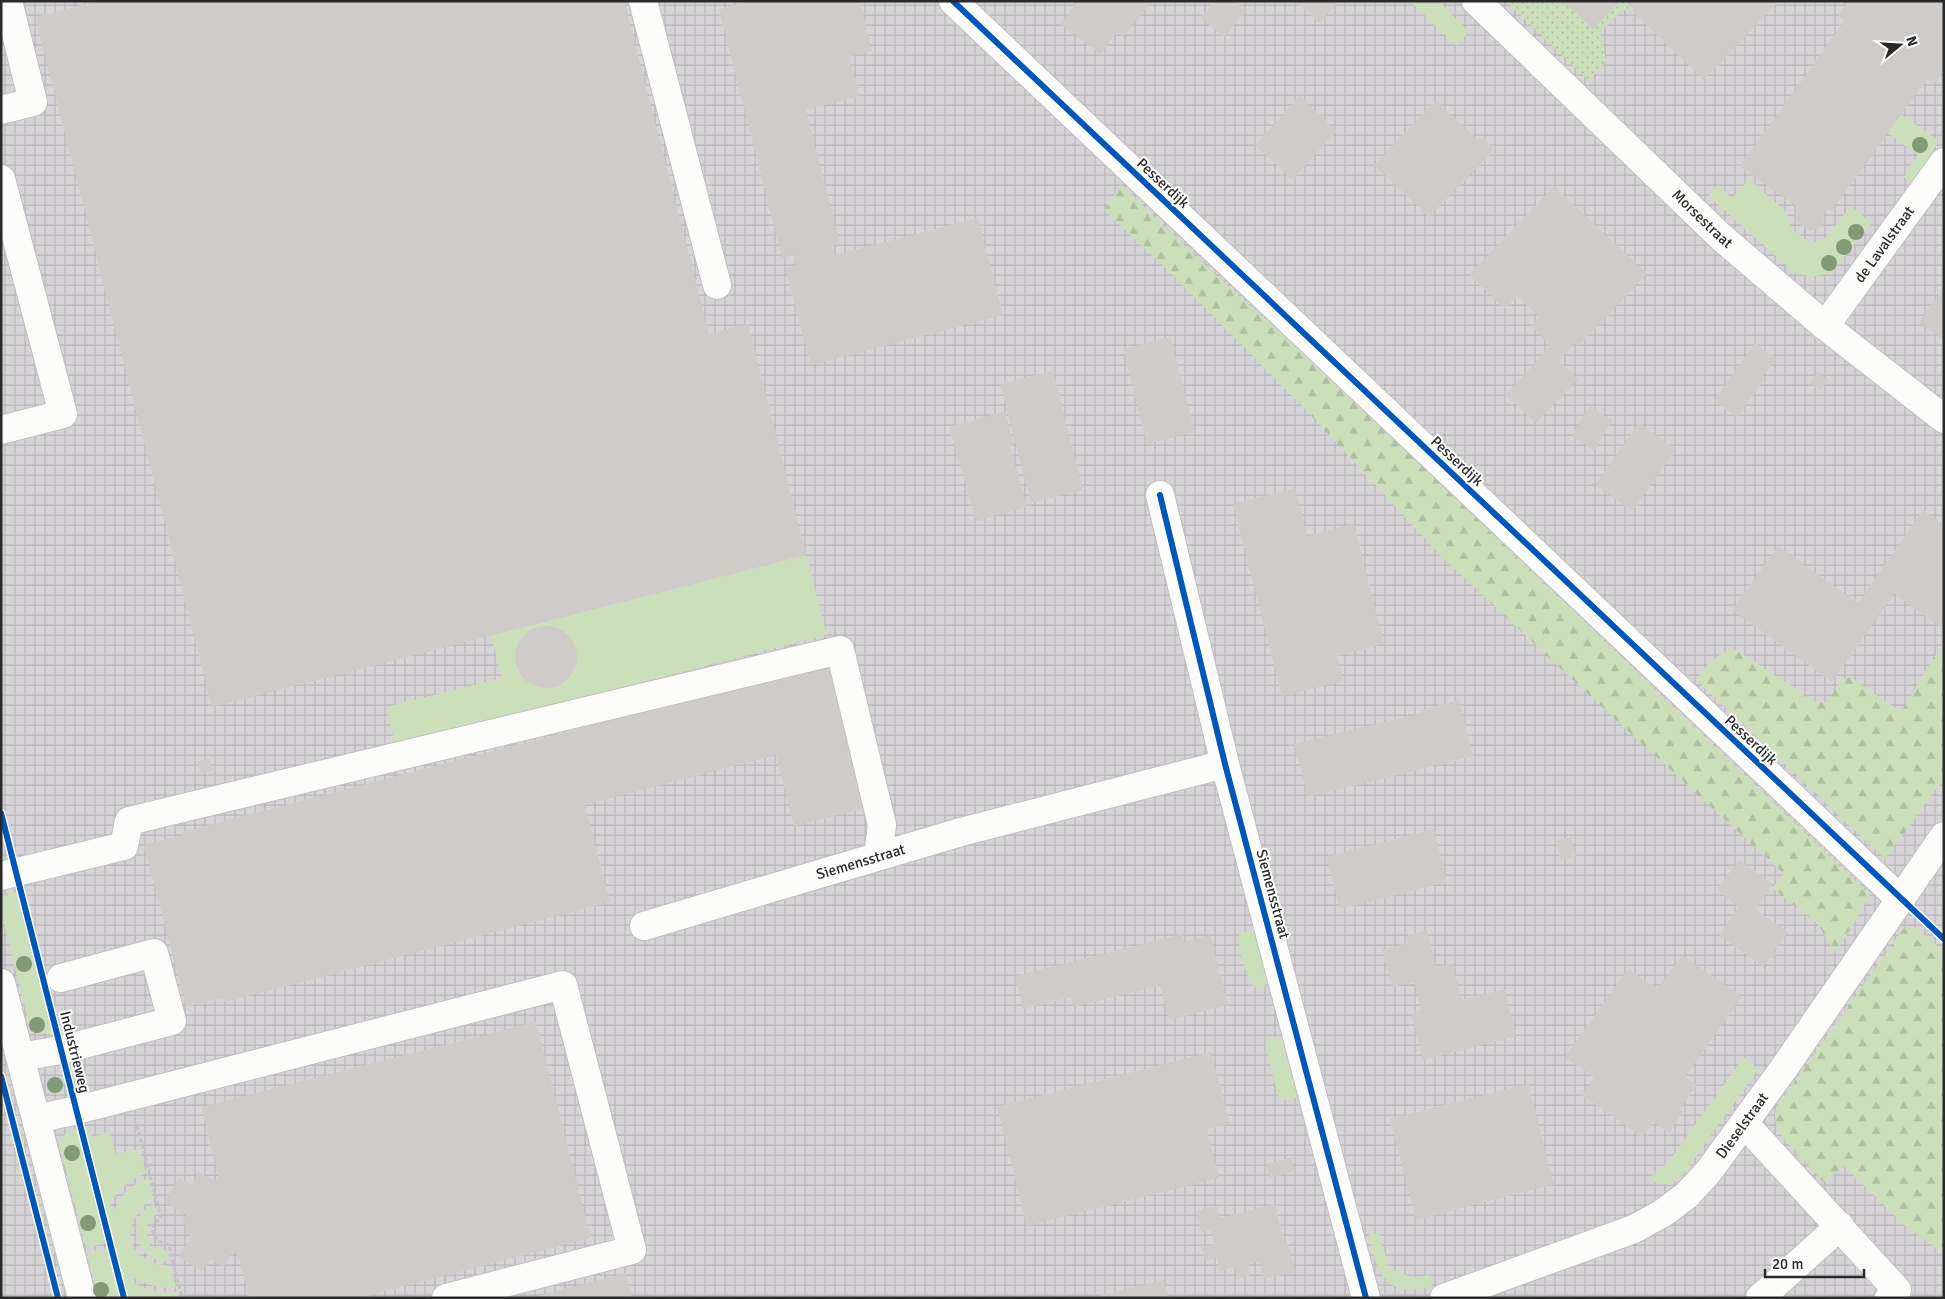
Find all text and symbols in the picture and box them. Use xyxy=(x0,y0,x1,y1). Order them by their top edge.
north arrow xyxy=(1875,20,1925,70)
text: N xyxy=(1902,34,1921,48)
street label: Pesserdijk xyxy=(1133,154,1193,212)
street label: Morsestraat xyxy=(1668,186,1736,252)
street label: de Lavalstraat xyxy=(1851,202,1918,286)
street label: Pesserdijk xyxy=(1427,432,1487,490)
street label: Pesserdijk xyxy=(1721,711,1781,769)
street label: Siemensstraat xyxy=(814,840,907,883)
street label: Siemensstraat xyxy=(1252,847,1294,941)
street label: Industrieweg xyxy=(56,1009,94,1095)
street label: Dieselstraat xyxy=(1712,1089,1772,1162)
scale bar xyxy=(1765,1246,1864,1278)
text: 20 m xyxy=(1772,1255,1803,1273)

